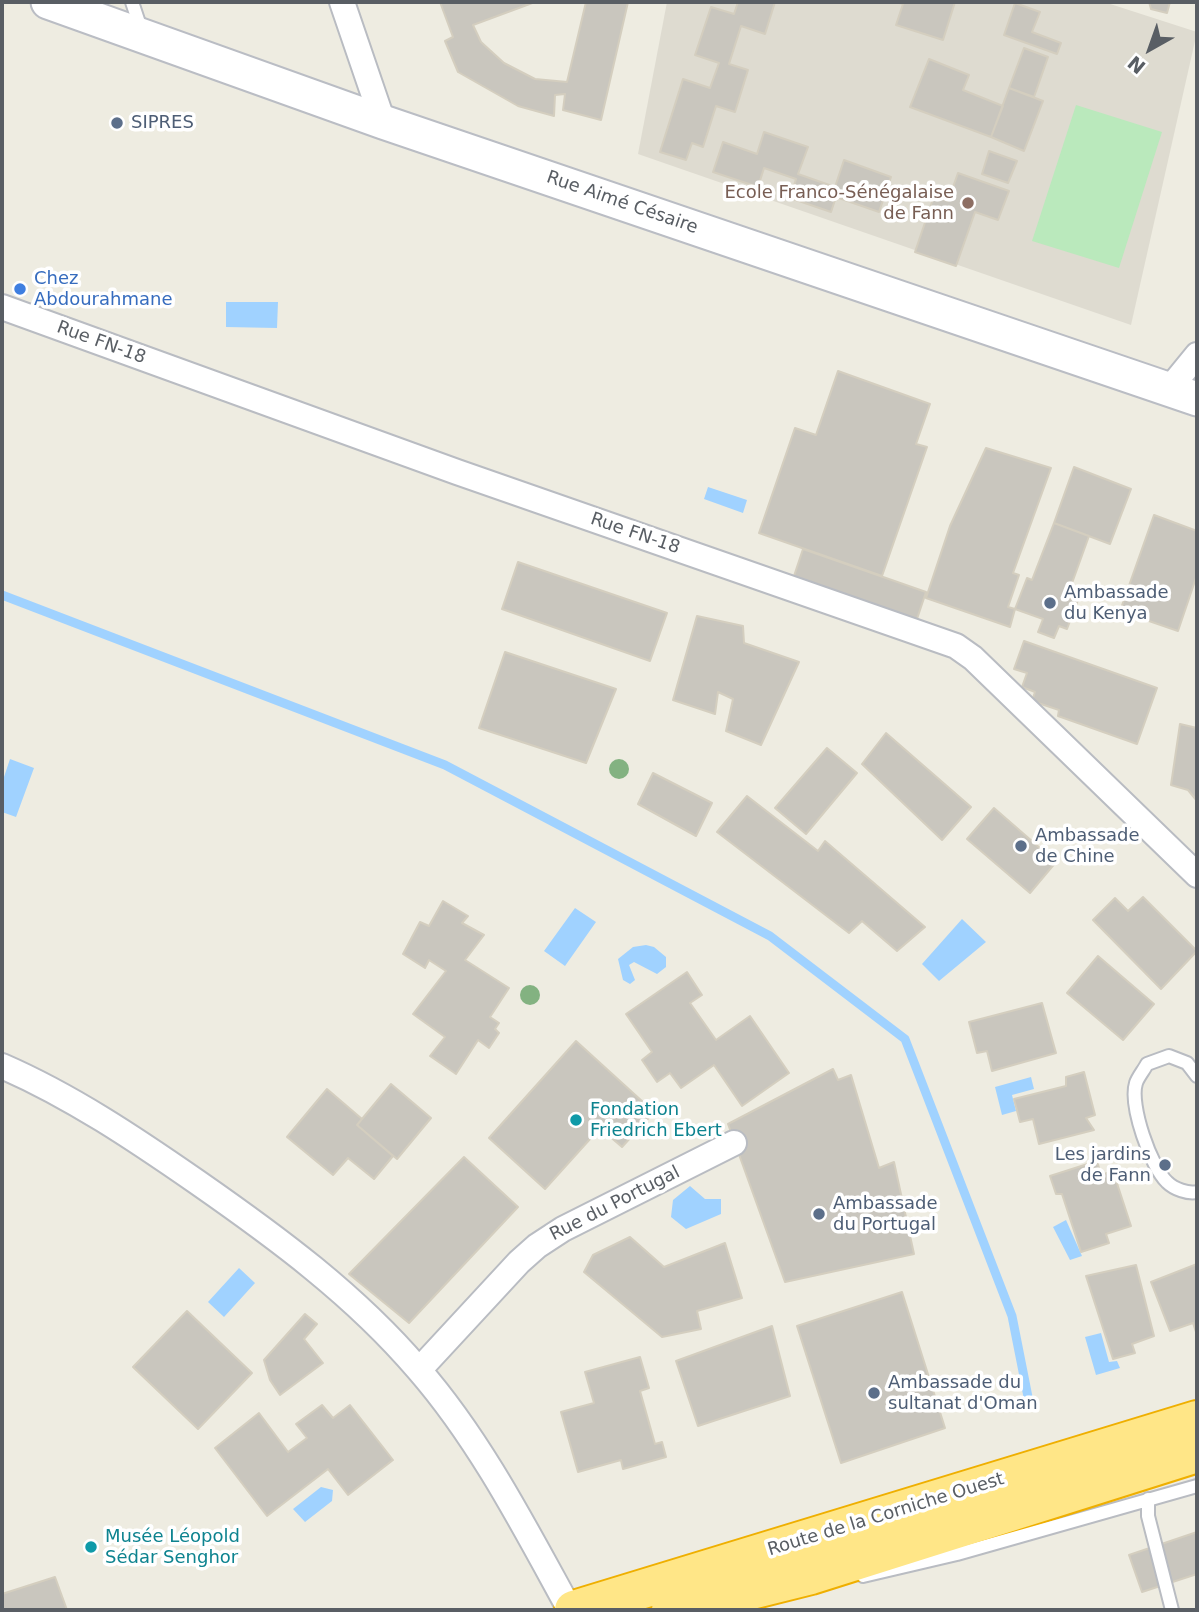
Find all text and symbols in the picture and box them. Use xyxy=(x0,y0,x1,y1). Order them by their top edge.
north arrow xyxy=(1115,14,1185,84)
text: N xyxy=(1123,52,1150,79)
place label: SIPRES xyxy=(131,112,194,134)
marker: SIPRES xyxy=(109,115,125,131)
street label: Rue Aimé Césaire xyxy=(543,167,701,239)
place label: Ecole Franco-Sénégalaise de Fann xyxy=(724,182,954,224)
marker: Ecole Franco-Sénégalaise de Fann xyxy=(960,195,976,211)
place label: Chez Abdourahmane xyxy=(34,268,172,310)
marker: Chez Abdourahmane xyxy=(12,281,28,297)
street label: Rue FN-18 xyxy=(54,317,148,369)
street label: Rue FN-18 xyxy=(587,509,683,559)
place label: Ambassade du Kenya xyxy=(1064,582,1169,624)
marker: Ambassade du Kenya xyxy=(1042,595,1058,611)
place label: Ambassade de Chine xyxy=(1035,825,1140,868)
marker: Ambassade de Chine xyxy=(1013,838,1029,854)
place label: Fondation Friedrich Ebert xyxy=(590,1099,722,1142)
marker: Fondation Friedrich Ebert xyxy=(568,1112,584,1128)
place label: Les jardins de Fann xyxy=(1055,1144,1151,1186)
marker: Les jardins de Fann xyxy=(1157,1157,1173,1173)
street label: Rue du Portugal xyxy=(546,1162,684,1246)
place label: Ambassade du Portugal xyxy=(833,1193,938,1236)
marker: Ambassade du Portugal xyxy=(811,1206,827,1222)
place label: Ambassade du sultanat d'Oman xyxy=(888,1372,1038,1414)
marker: Ambassade du sultanat d'Oman xyxy=(866,1385,882,1401)
street label: Route de la Corniche Ouest xyxy=(765,1469,1007,1561)
place label: Musée Léopold Sédar Senghor xyxy=(105,1526,240,1568)
marker: Musée Léopold Sédar Senghor xyxy=(83,1539,99,1555)

